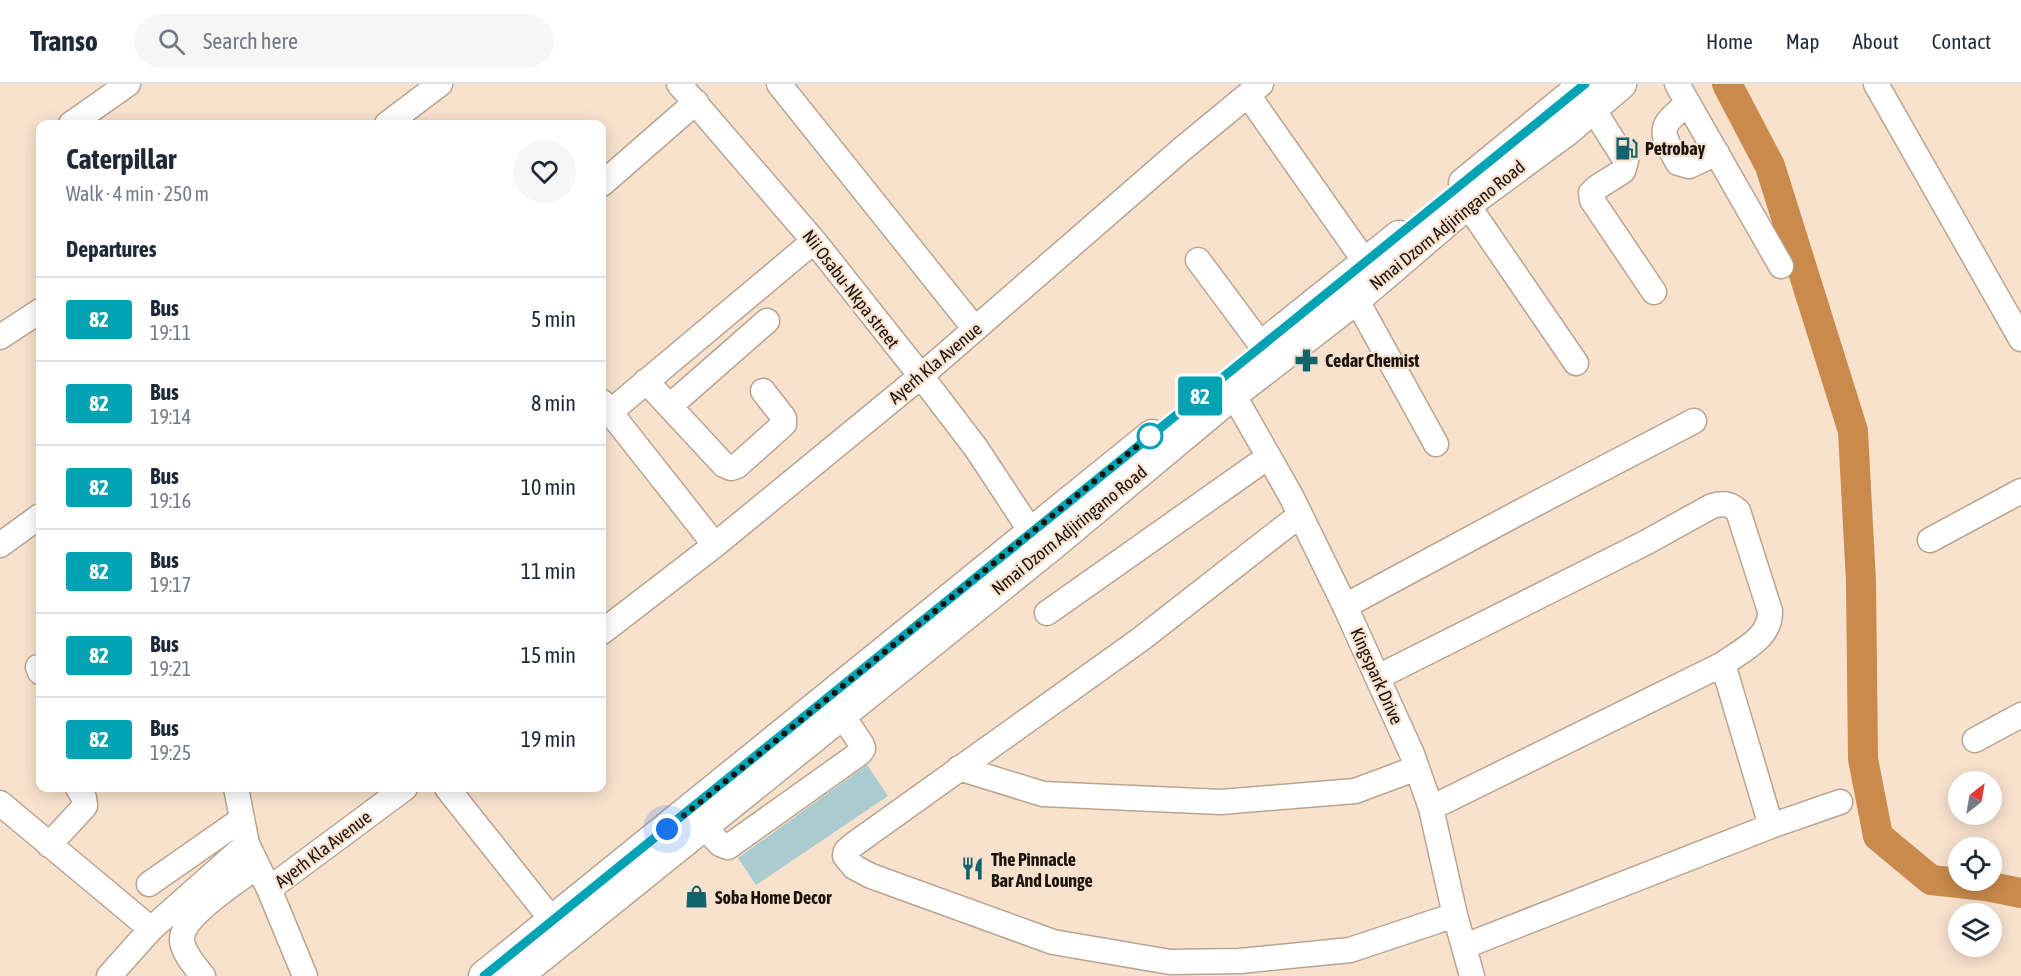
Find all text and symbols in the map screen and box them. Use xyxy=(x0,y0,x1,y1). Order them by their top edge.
search box xyxy=(134,14,554,68)
text: Transo xyxy=(30,25,98,57)
icon: search xyxy=(155,25,188,58)
text: Search here xyxy=(203,28,298,54)
text: Home xyxy=(1706,29,1753,53)
text: Map xyxy=(1786,29,1820,53)
text: About xyxy=(1853,29,1899,53)
text: Contact xyxy=(1932,29,1991,53)
fuel station icon: Petrobay xyxy=(1614,135,1640,161)
place label: Petrobay xyxy=(1645,138,1706,159)
button: heart xyxy=(513,140,576,203)
text: Caterpillar xyxy=(66,143,176,175)
street label: Nmai Dzorn Adjiringano Road xyxy=(1365,156,1529,294)
text: Walk · 4 min · 250 m xyxy=(66,182,209,205)
street label: Nii Osabu-Nkpa street xyxy=(798,226,904,352)
text: Departures xyxy=(66,236,156,262)
text: Bus xyxy=(150,295,179,321)
text: 5 min xyxy=(531,306,576,332)
text: 82 xyxy=(89,307,109,331)
street label: Ayerh Kla Avenue xyxy=(884,318,986,408)
text: 19:11 xyxy=(150,321,191,344)
pharmacy icon: Cedar Chemist xyxy=(1294,347,1320,373)
place label: Cedar Chemist xyxy=(1325,350,1420,371)
line badge: 82 xyxy=(1173,376,1227,416)
text: Bus xyxy=(150,379,179,405)
text: 82 xyxy=(1190,384,1210,408)
text: 8 min xyxy=(531,390,576,416)
text: 82 xyxy=(89,391,109,415)
text: 19:14 xyxy=(150,405,191,428)
unlabelled marker xyxy=(1137,423,1163,449)
street label: Nmai Dzorn Adjiringano Road xyxy=(987,461,1151,599)
text: Bus xyxy=(150,463,179,489)
text: 10 min xyxy=(521,474,576,500)
text: 82 xyxy=(89,475,109,499)
text: 19:16 xyxy=(150,489,191,512)
text: Bus xyxy=(150,547,179,573)
text: 11 min xyxy=(521,558,576,584)
text: 82 xyxy=(89,559,109,583)
text: 19:17 xyxy=(150,573,191,596)
street label: Kingspark Drive xyxy=(1346,625,1408,727)
text: Bus xyxy=(150,631,179,657)
text: 15 min xyxy=(521,642,576,668)
text: 82 xyxy=(89,643,109,667)
text: 19:21 xyxy=(150,657,191,680)
text: Bus xyxy=(150,715,179,741)
text: 19 min xyxy=(521,726,576,752)
text: 82 xyxy=(89,727,109,751)
text: 19:25 xyxy=(150,741,191,764)
north arrow xyxy=(1948,771,2002,825)
map controls xyxy=(1948,771,2002,957)
street label: Ayerh Kla Avenue xyxy=(271,806,375,892)
your location xyxy=(652,814,682,844)
button: locate xyxy=(1948,837,2002,891)
place label: The Pinnacle Bar And Lounge xyxy=(991,849,1093,891)
restaurant icon: The Pinnacle Bar And Lounge xyxy=(960,856,986,882)
shop icon: Soba Home Decor xyxy=(684,884,710,910)
place label: Soba Home Decor xyxy=(715,887,832,908)
button: layers xyxy=(1948,903,2002,957)

